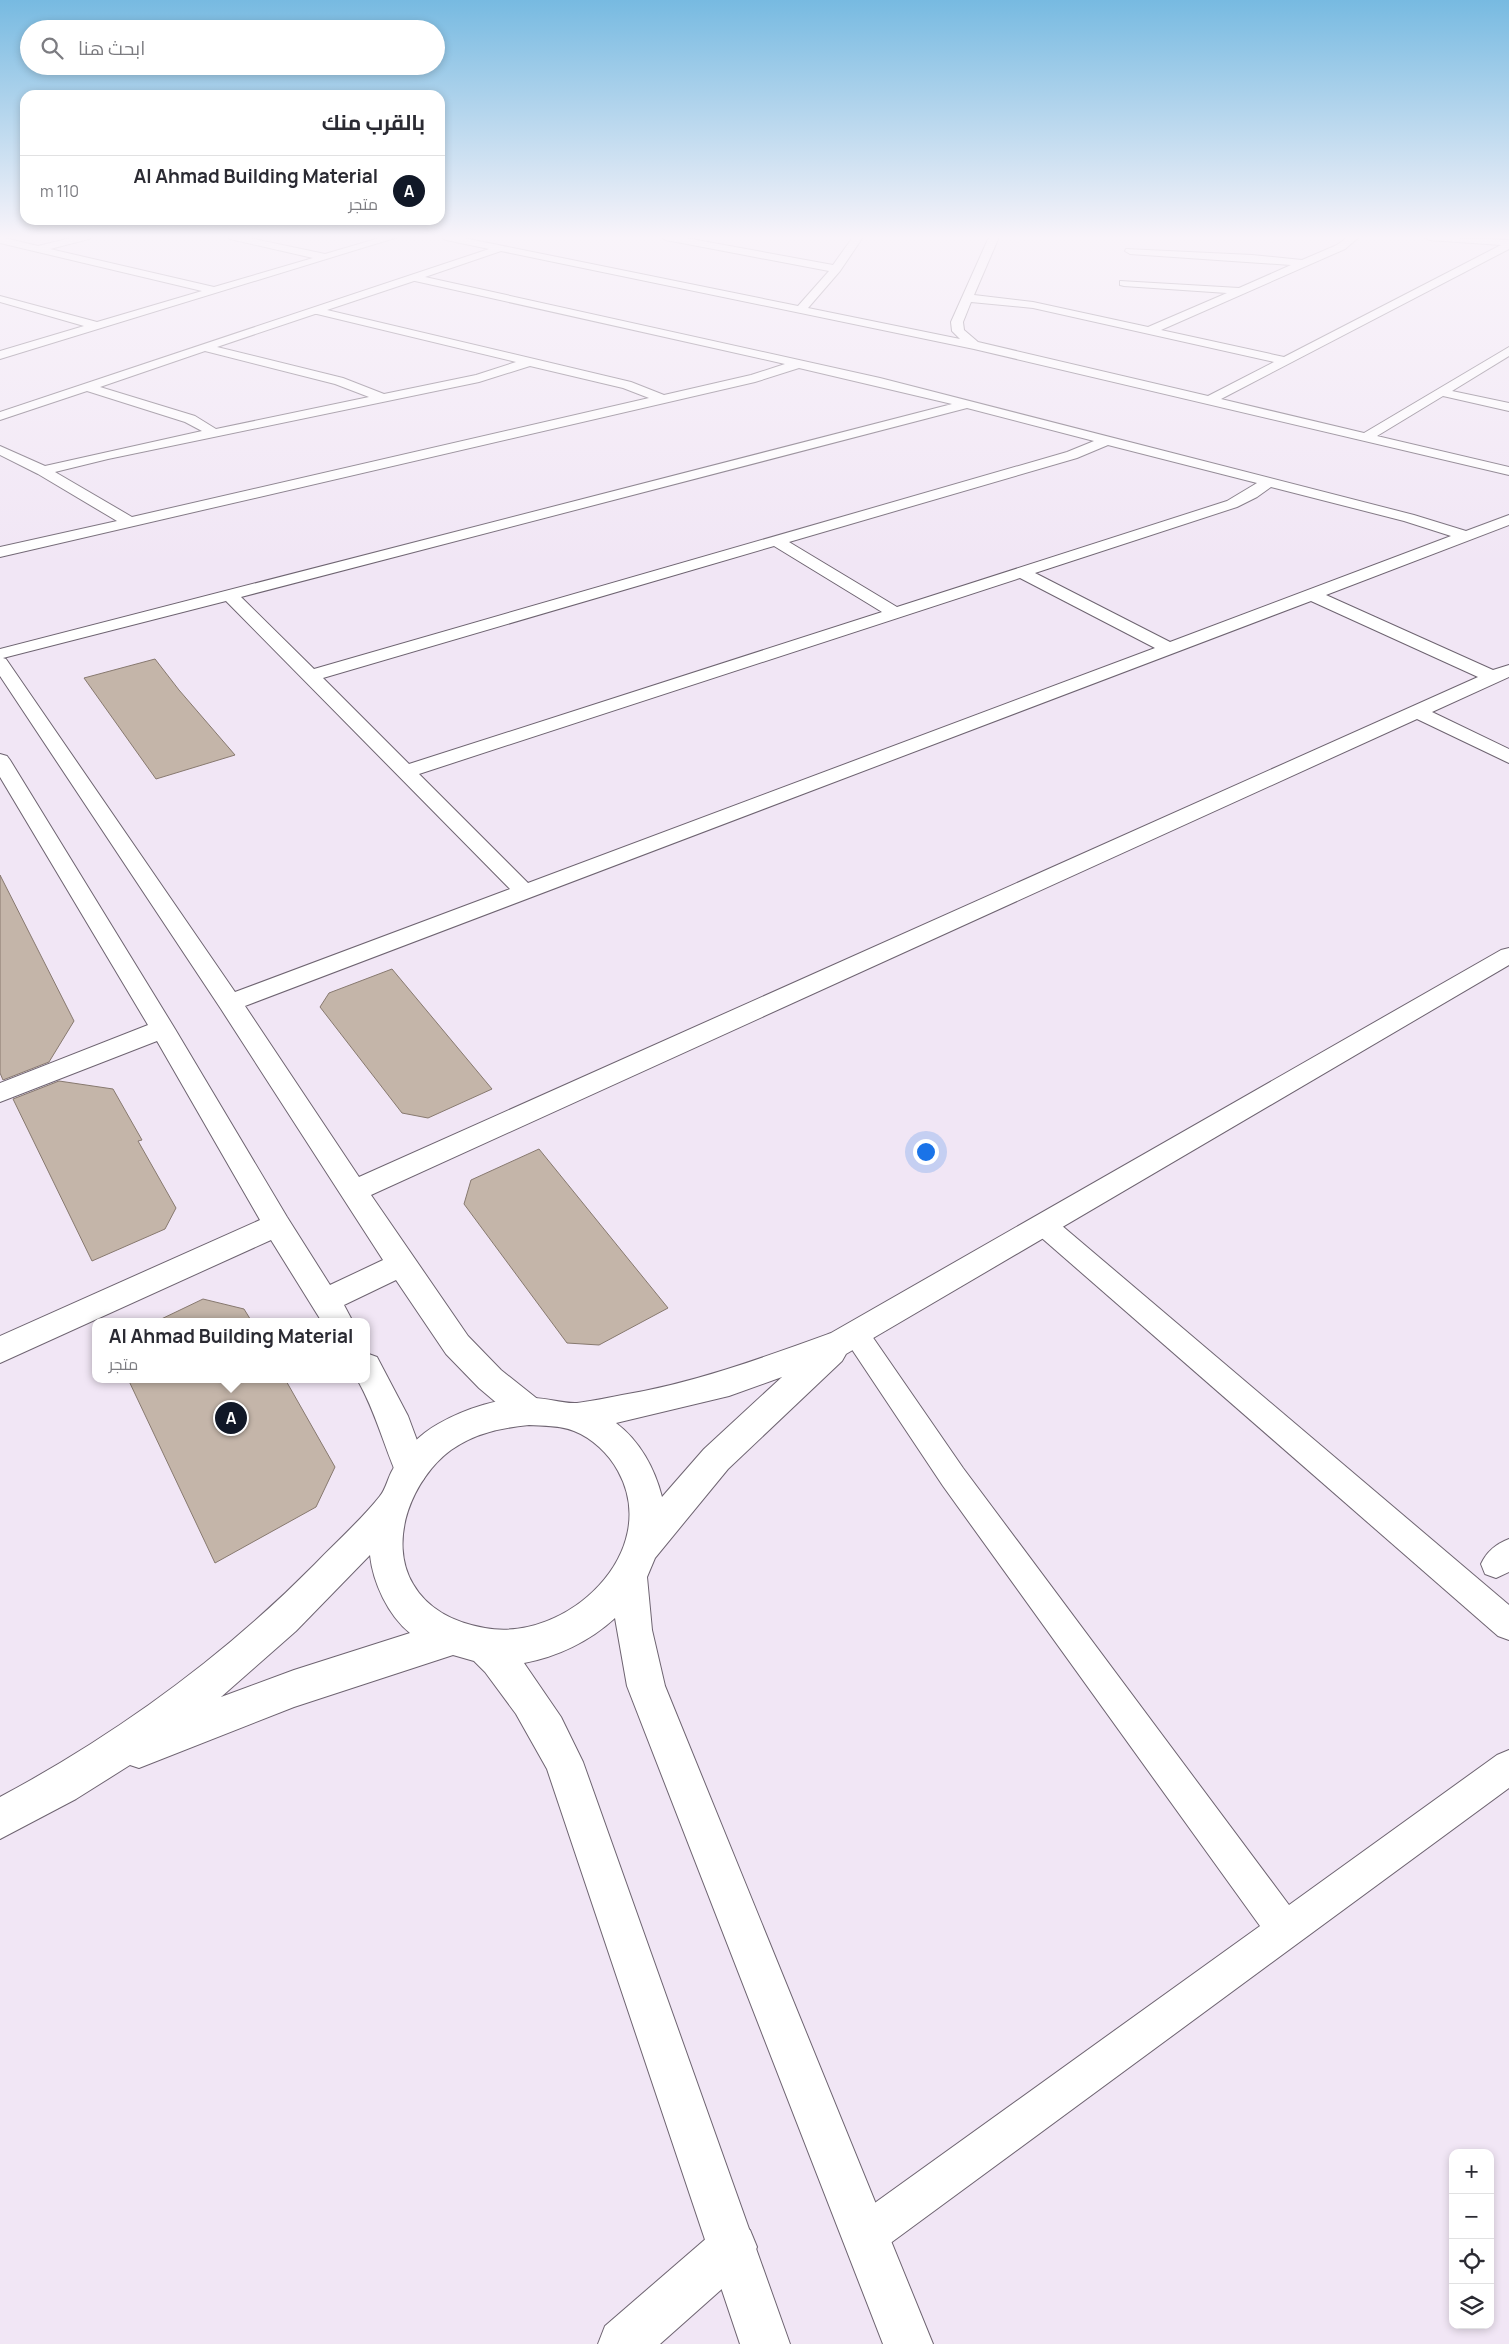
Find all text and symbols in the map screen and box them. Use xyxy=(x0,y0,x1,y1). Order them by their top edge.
search box xyxy=(20,20,445,75)
icon: search xyxy=(38,34,66,62)
text: ابحث هنا xyxy=(78,35,145,61)
text: بالقرب منك xyxy=(322,108,425,136)
text: Al Ahmad Building Material xyxy=(133,163,378,189)
text: 110 m xyxy=(40,180,79,202)
text: A xyxy=(404,180,414,202)
text: متجر xyxy=(349,193,378,215)
your location xyxy=(913,1139,939,1165)
popup xyxy=(92,1318,370,1383)
text: Al Ahmad Building Material xyxy=(109,1323,353,1349)
text: متجر xyxy=(109,1353,138,1375)
pin: A xyxy=(215,1399,247,1437)
map controls xyxy=(1449,2149,1494,2329)
button: + xyxy=(1449,2149,1494,2194)
button: − xyxy=(1449,2194,1494,2239)
button: locate xyxy=(1449,2239,1494,2284)
button: layers xyxy=(1449,2284,1494,2329)

